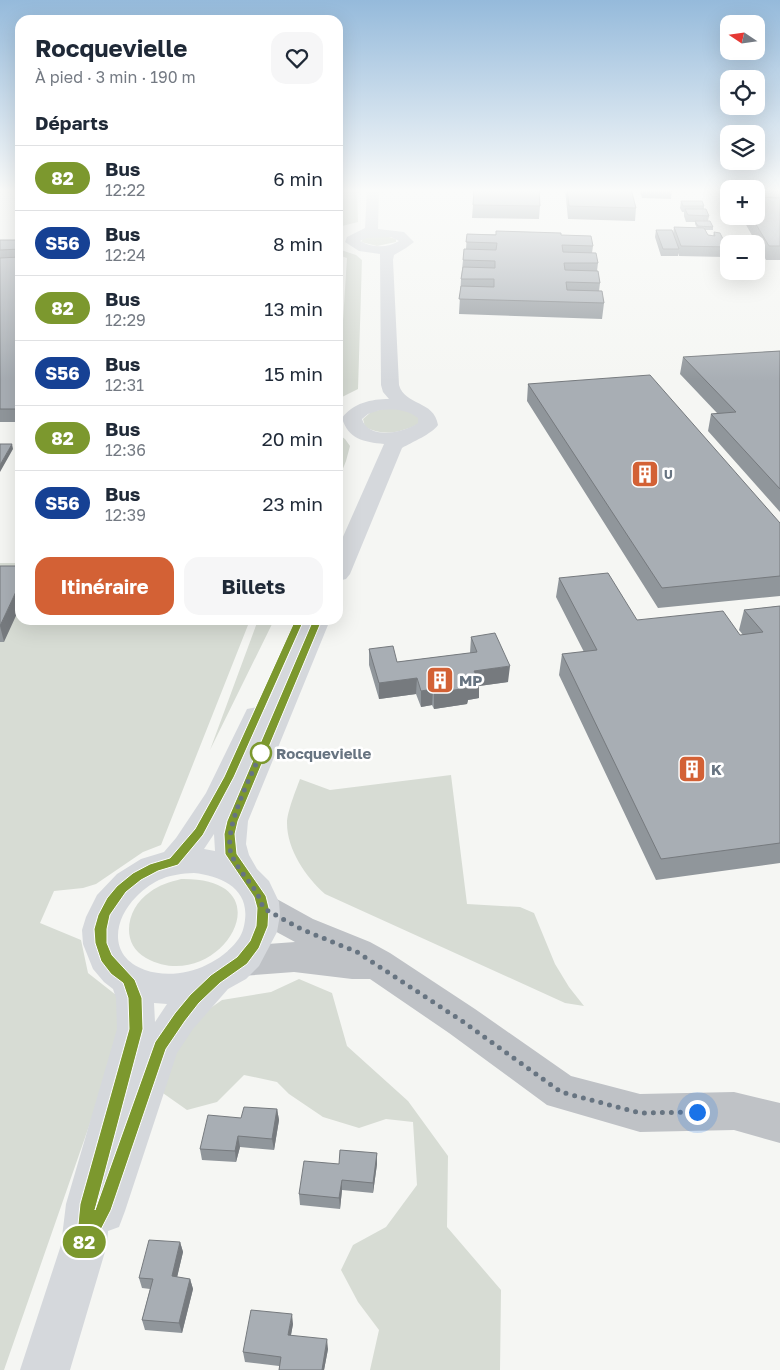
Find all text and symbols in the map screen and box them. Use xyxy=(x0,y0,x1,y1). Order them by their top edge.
north arrow xyxy=(720,15,765,60)
map controls xyxy=(720,15,765,280)
button: heart xyxy=(271,32,323,84)
text: Rocquevielle xyxy=(35,33,188,62)
text: À pied · 3 min · 190 m xyxy=(35,67,196,87)
button: locate xyxy=(720,70,765,115)
text: Départs xyxy=(35,111,109,134)
button: layers xyxy=(720,125,765,170)
text: Bus xyxy=(105,157,140,180)
text: 82 xyxy=(51,167,74,189)
text: 6 min xyxy=(273,167,323,190)
text: 12:22 xyxy=(105,180,145,200)
button: + xyxy=(720,180,765,225)
text: Bus xyxy=(105,222,140,245)
text: S56 xyxy=(45,232,80,254)
text: 8 min xyxy=(273,232,323,255)
button: − xyxy=(720,235,765,280)
text: 12:24 xyxy=(105,245,146,265)
text: Bus xyxy=(105,287,140,310)
text: 82 xyxy=(51,297,74,319)
text: 13 min xyxy=(264,297,323,320)
text: 12:29 xyxy=(105,310,146,330)
text: Bus xyxy=(105,352,140,375)
text: S56 xyxy=(45,362,80,384)
text: 15 min xyxy=(264,362,323,385)
text: 12:31 xyxy=(105,375,144,395)
text: Bus xyxy=(105,417,140,440)
text: 82 xyxy=(51,427,74,449)
text: 20 min xyxy=(262,427,323,450)
text: 12:36 xyxy=(105,440,146,460)
building icon: U xyxy=(630,459,660,489)
place label: U xyxy=(664,467,673,482)
text: Bus xyxy=(105,482,140,505)
text: S56 xyxy=(45,492,80,514)
text: 23 min xyxy=(263,492,323,515)
text: 12:39 xyxy=(105,505,146,525)
button: Itinéraire xyxy=(35,557,174,615)
button: Billets xyxy=(184,557,323,615)
building icon: MP xyxy=(425,665,455,695)
place label: MP xyxy=(459,671,482,689)
marker: Rocquevielle xyxy=(250,742,272,764)
place label: Rocquevielle xyxy=(276,744,371,762)
building icon: K xyxy=(677,754,707,784)
place label: K xyxy=(711,760,722,778)
your location xyxy=(685,1100,710,1125)
line badge: 82 xyxy=(62,1226,106,1258)
text: 82 xyxy=(73,1231,95,1253)

